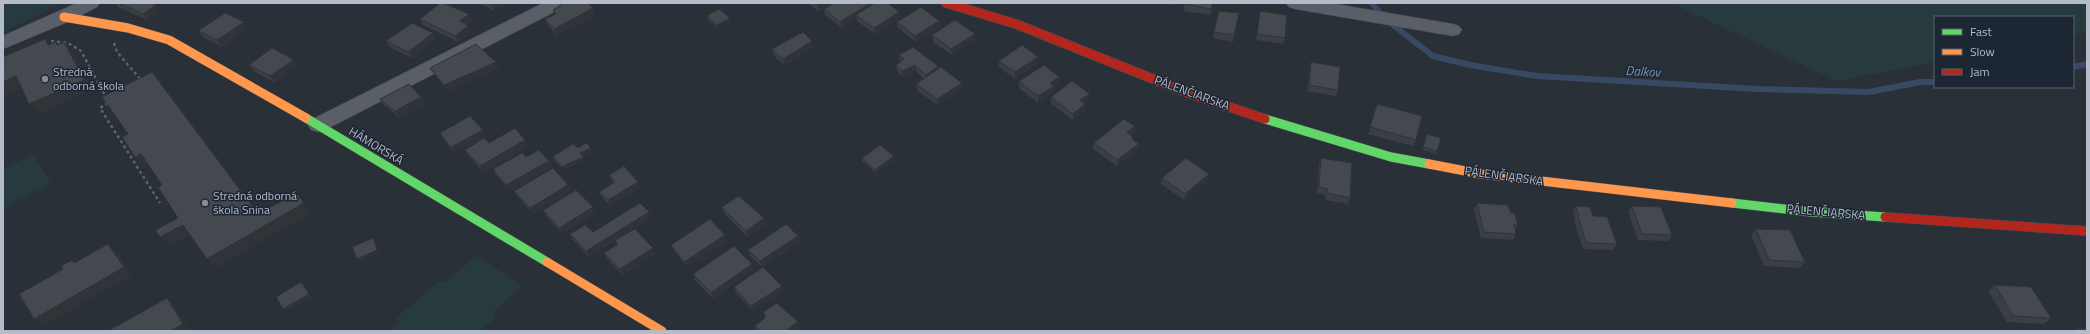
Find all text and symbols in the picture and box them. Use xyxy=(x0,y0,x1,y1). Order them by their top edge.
legend xyxy=(1934,16,2074,88)
text: Fast xyxy=(1970,22,1993,41)
text: Slow xyxy=(1970,42,1995,61)
water label: Dalkov xyxy=(1625,60,1663,82)
place label: Stredná odborná škola xyxy=(53,62,124,95)
text: Jam xyxy=(1970,62,1990,81)
street label: PÁLENČIARSKA xyxy=(1152,70,1232,115)
marker: Stredná odborná škola xyxy=(40,74,50,84)
street label: HÁMORSKÁ xyxy=(345,122,407,169)
street label: PÁLENČIARSKA xyxy=(1464,161,1544,190)
place label: Stredná odborná škola Snina xyxy=(213,186,297,219)
marker: Stredná odborná škola Snina xyxy=(200,198,210,208)
street label: PÁLENČIARSKA xyxy=(1786,199,1866,224)

